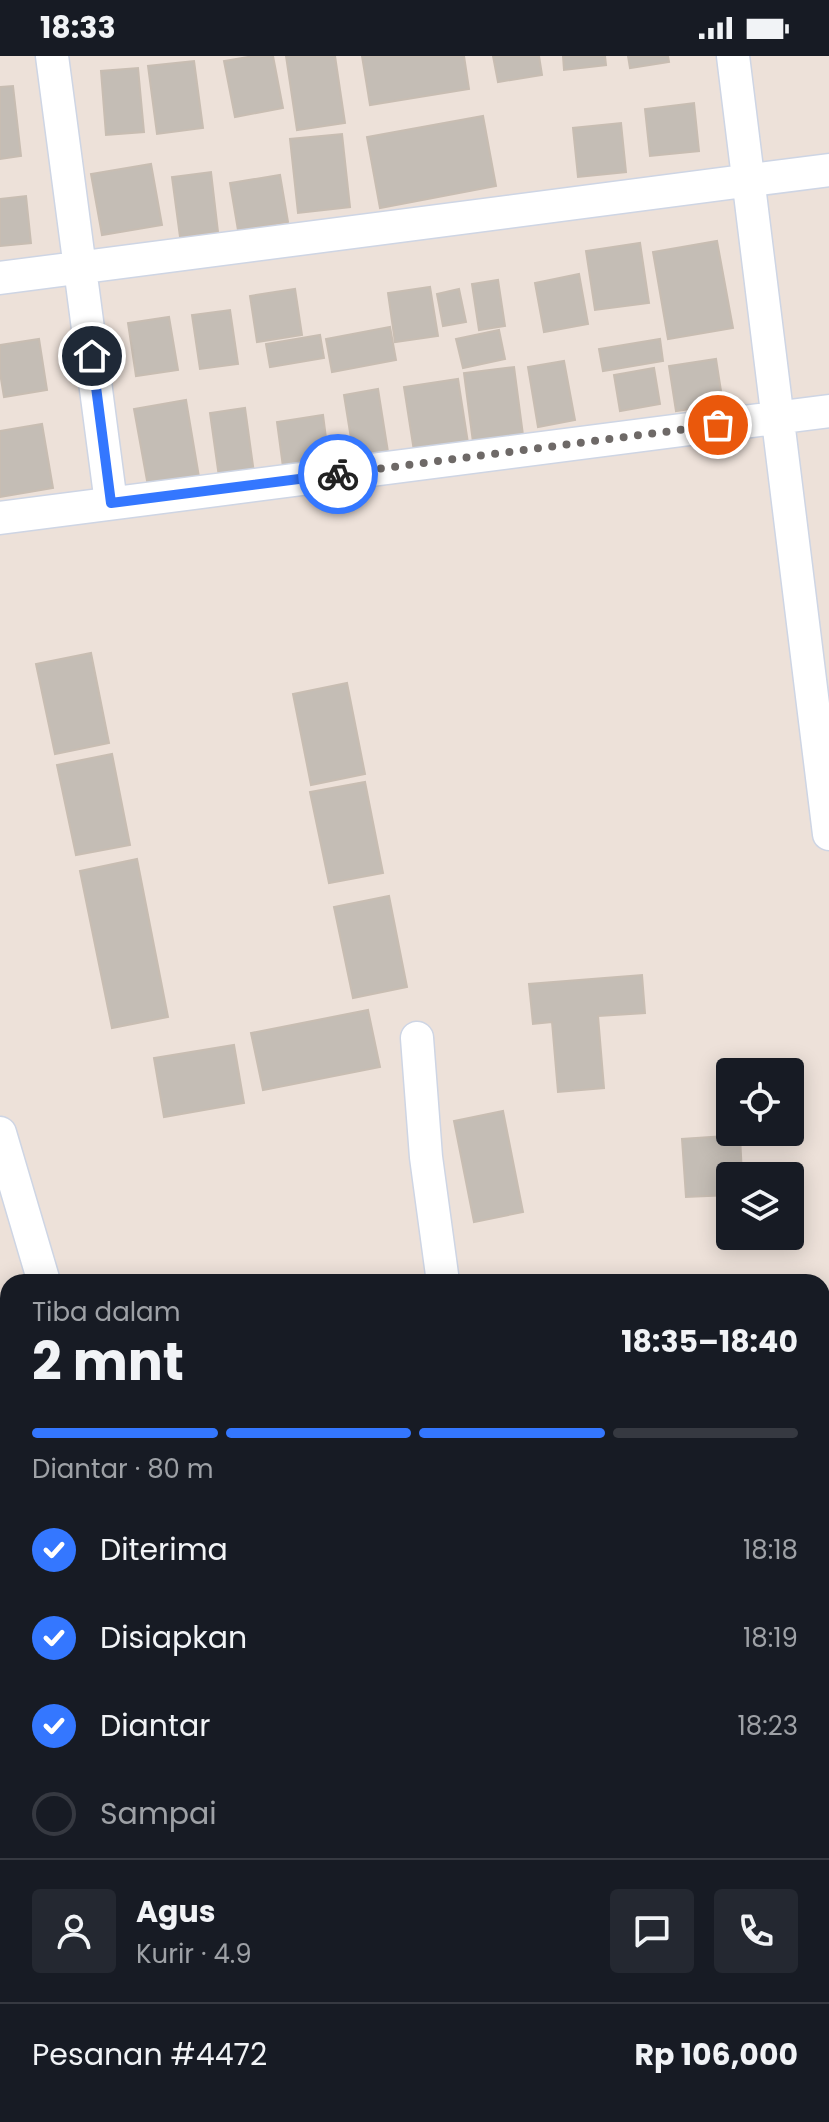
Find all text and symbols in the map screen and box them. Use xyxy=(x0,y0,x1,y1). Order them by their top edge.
text: 18:33 xyxy=(40,6,116,49)
pin xyxy=(58,322,126,390)
icon: home xyxy=(70,334,114,378)
pin xyxy=(684,391,752,459)
icon: bag xyxy=(696,403,740,447)
courier xyxy=(298,434,378,514)
icon: bike xyxy=(316,452,360,496)
map controls xyxy=(716,1058,804,1250)
button: locate xyxy=(716,1058,804,1146)
button: layers xyxy=(716,1162,804,1250)
text: Tiba dalam xyxy=(32,1294,180,1330)
text: 18:35–18:40 xyxy=(621,1320,798,1363)
text: 2 mnt xyxy=(32,1325,184,1398)
text: Diantar · 80 m xyxy=(32,1451,214,1487)
icon: check xyxy=(32,1528,76,1572)
text: Diterima xyxy=(100,1528,228,1571)
text: 18:18 xyxy=(743,1532,798,1568)
icon: check xyxy=(32,1616,76,1660)
text: Disiapkan xyxy=(100,1616,247,1659)
text: 18:19 xyxy=(743,1620,798,1656)
icon: check xyxy=(32,1704,76,1748)
text: Diantar xyxy=(100,1704,210,1747)
text: 18:23 xyxy=(737,1708,798,1744)
text: Sampai xyxy=(100,1792,217,1835)
button: person xyxy=(32,1889,116,1973)
button: chat xyxy=(610,1889,694,1973)
button: phone xyxy=(714,1889,798,1973)
text: Agus xyxy=(136,1890,215,1933)
text: Kurir · 4.9 xyxy=(136,1936,252,1972)
text: Pesanan #4472 xyxy=(32,2033,267,2076)
text: Rp 106,000 xyxy=(634,2033,798,2076)

